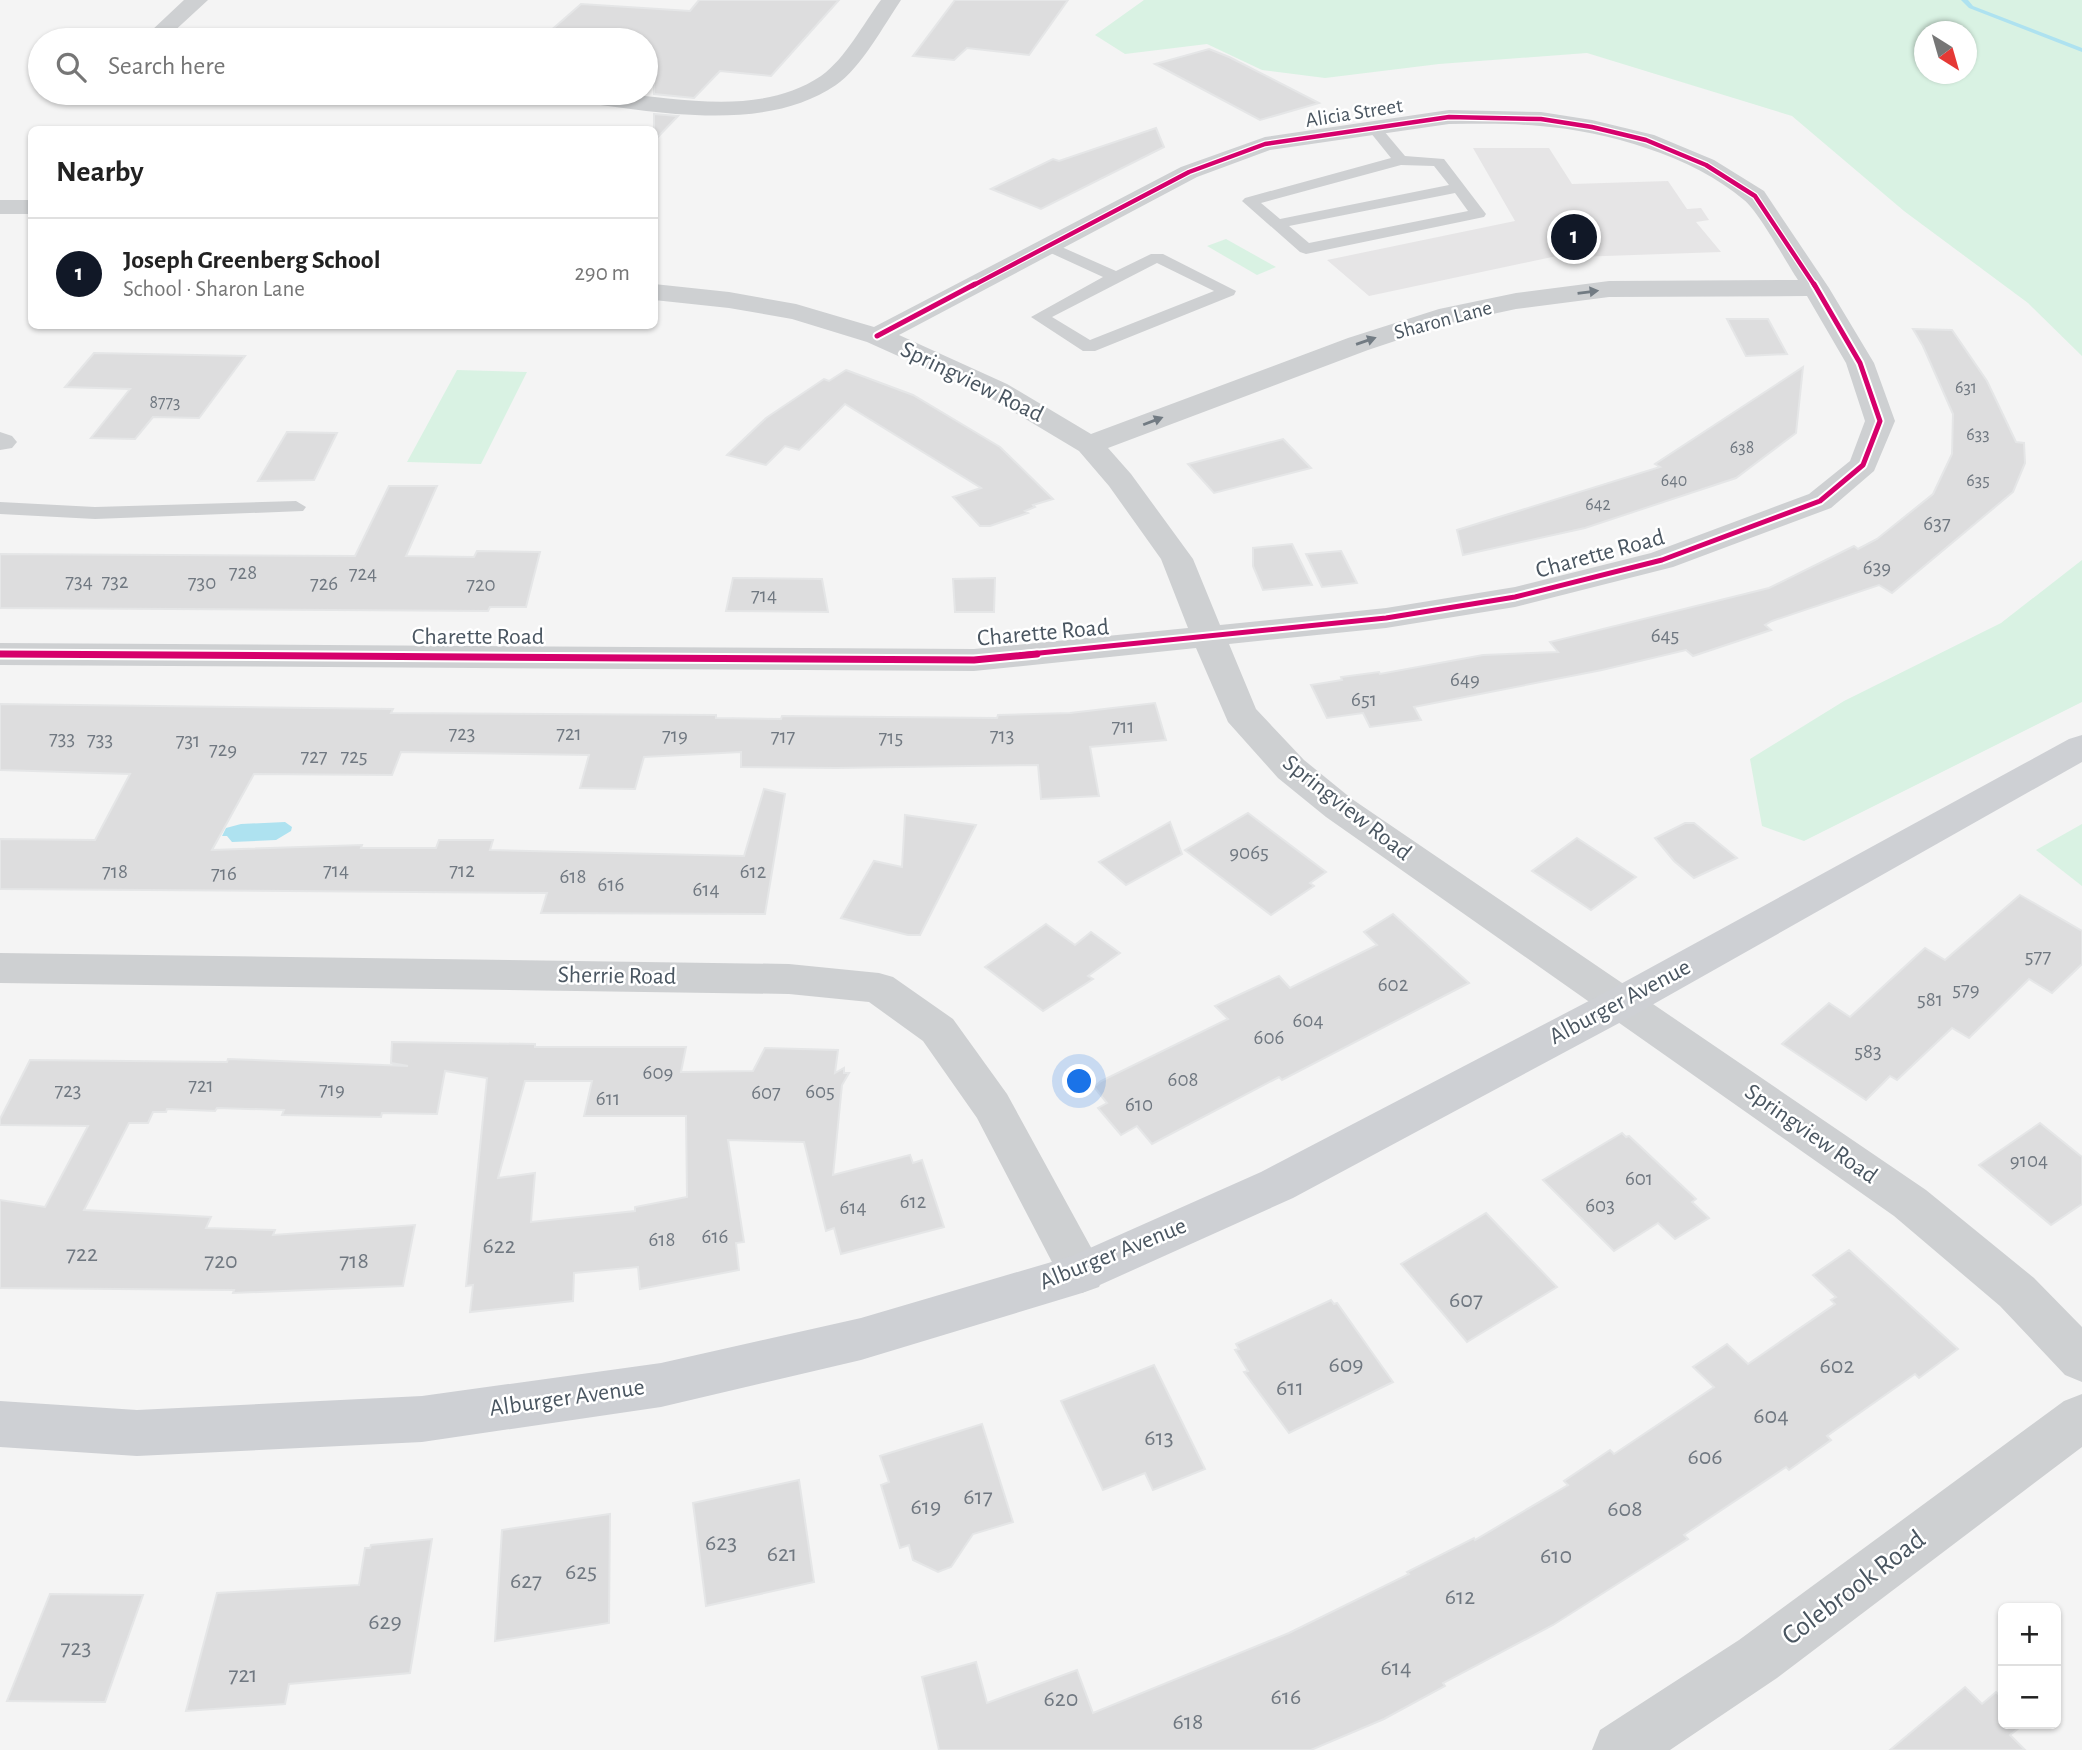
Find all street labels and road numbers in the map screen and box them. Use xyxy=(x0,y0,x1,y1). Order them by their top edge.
street label: Alicia Street xyxy=(1304,95,1404,131)
street label: Sharon Lane xyxy=(1392,297,1494,343)
street label: Springview Road xyxy=(897,337,1047,427)
street label: Charette Road xyxy=(1533,525,1667,583)
street label: Charette Road xyxy=(976,615,1110,651)
street label: Charette Road xyxy=(412,625,544,649)
street label: Springview Road xyxy=(1278,751,1416,865)
street label: Alburger Avenue xyxy=(1545,955,1695,1049)
street label: Sherrie Road xyxy=(557,963,677,989)
street label: Springview Road xyxy=(1740,1079,1882,1189)
street label: Alburger Avenue xyxy=(1036,1214,1190,1294)
street label: Alburger Avenue xyxy=(488,1375,646,1421)
street label: Colebrook Road xyxy=(1777,1525,1931,1651)

